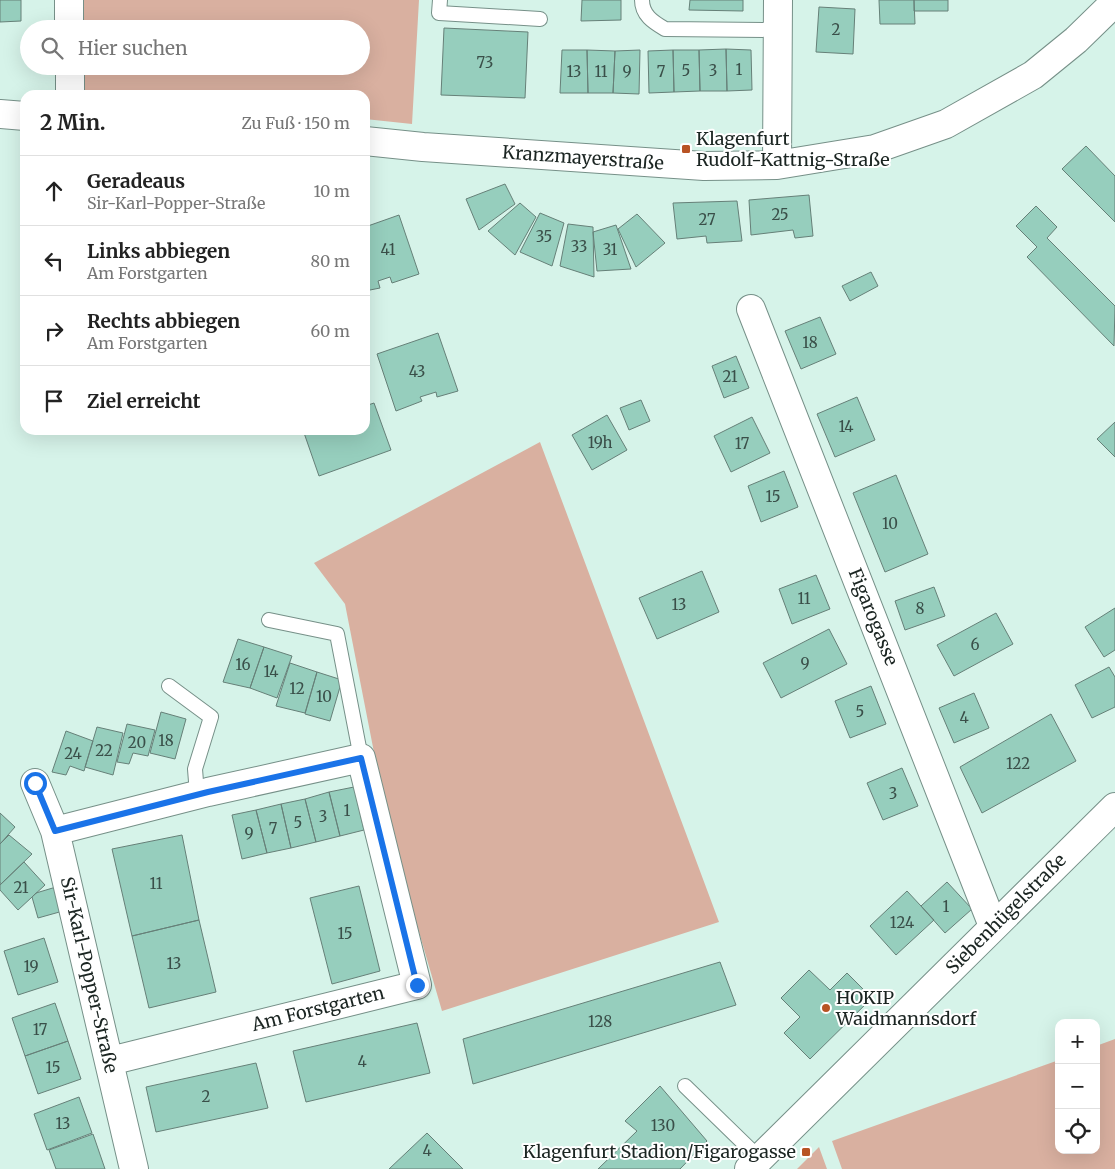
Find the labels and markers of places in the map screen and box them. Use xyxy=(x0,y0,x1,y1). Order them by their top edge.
place label: Klagenfurt Rudolf-Kattnig-Straße xyxy=(696,127,890,171)
marker: Klagenfurt Rudolf-Kattnig-Straße xyxy=(680,143,692,155)
place label: HOKIP Waidmannsdorf xyxy=(835,986,977,1030)
marker: HOKIP Waidmannsdorf xyxy=(820,1002,832,1014)
place label: Klagenfurt Stadion/Figarogasse xyxy=(523,1140,796,1163)
marker: Klagenfurt Stadion/Figarogasse xyxy=(800,1146,812,1158)

